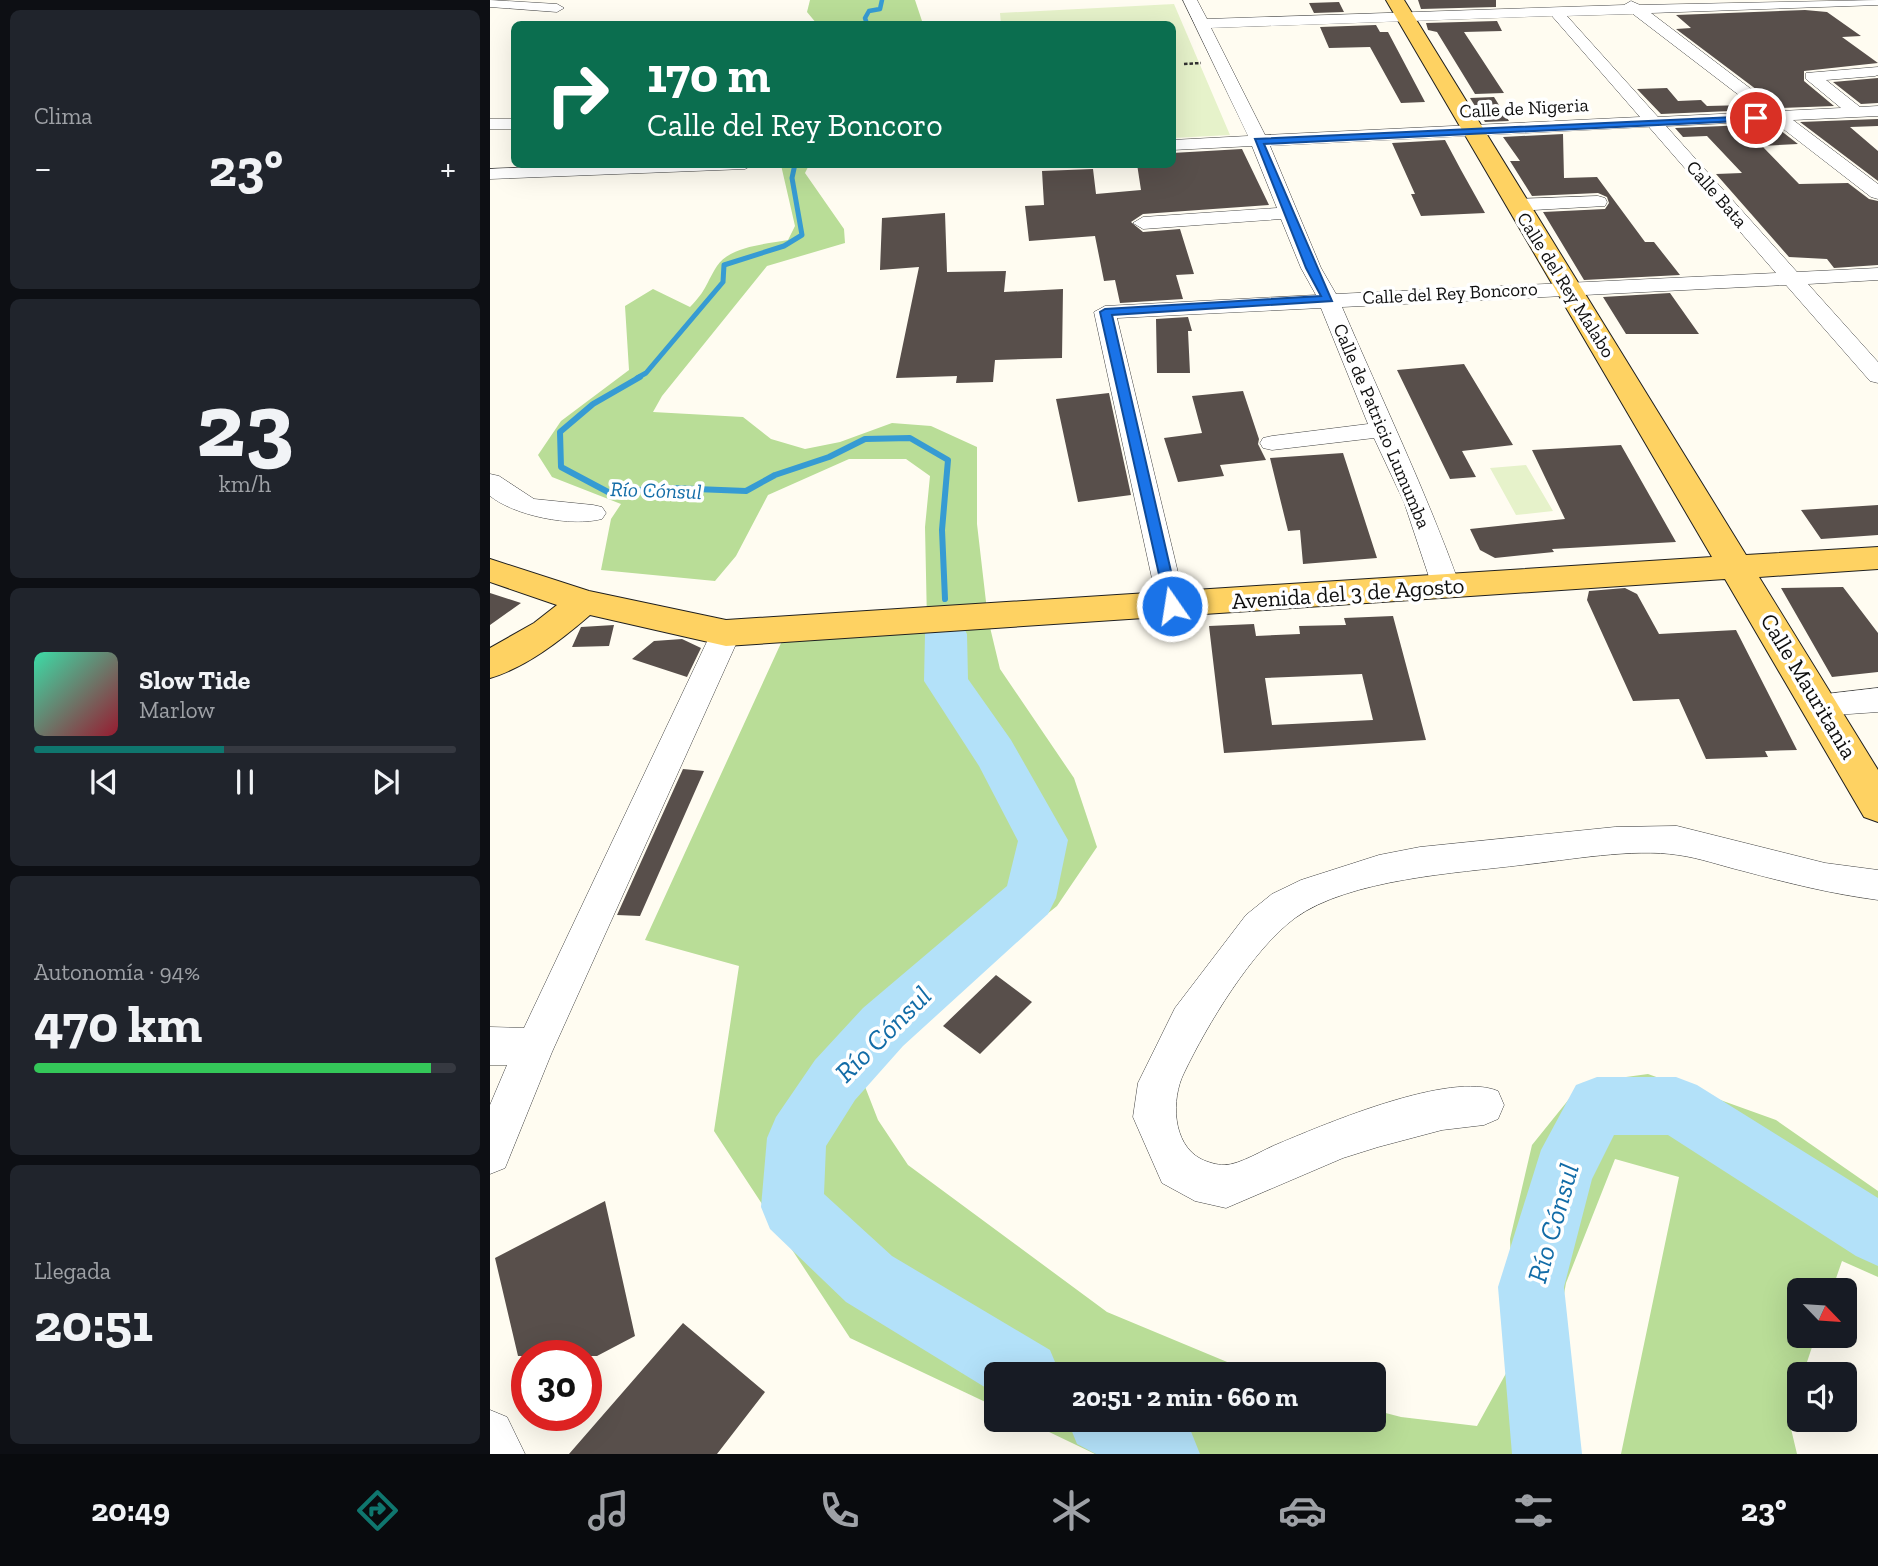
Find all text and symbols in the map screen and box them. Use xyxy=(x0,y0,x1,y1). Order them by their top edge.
text: 170 m xyxy=(647,46,770,105)
icon: right xyxy=(532,49,623,140)
pin xyxy=(1726,88,1786,148)
street label: Calle de Nigeria xyxy=(1459,93,1589,123)
icon: arrive xyxy=(1737,99,1775,137)
text: Clima xyxy=(34,102,92,130)
text: Calle del Rey Boncoro xyxy=(647,106,943,144)
text: 23° xyxy=(209,137,283,199)
text: − xyxy=(34,145,52,191)
text: + xyxy=(440,145,456,191)
street label: Calle Bata xyxy=(1682,156,1752,232)
street label: Calle del Rey Malabo xyxy=(1512,208,1620,362)
street label: Calle del Rey Boncoro xyxy=(1362,277,1539,309)
street label: Calle de Patricio Lumumba xyxy=(1328,320,1436,532)
text: 23 xyxy=(196,370,294,479)
text: km/h xyxy=(219,470,271,498)
water label: Río Cónsul xyxy=(610,476,702,504)
position arrow xyxy=(1135,569,1209,643)
street label: Avenida del 3 de Agosto xyxy=(1231,571,1465,615)
street label: Calle Mauritania xyxy=(1755,608,1863,764)
text: Slow Tide xyxy=(139,664,250,696)
text: Marlow xyxy=(139,696,215,724)
icon: previous xyxy=(85,763,123,801)
icon: pause xyxy=(226,763,264,801)
icon: next xyxy=(367,763,405,801)
text: Autonomía · 94% xyxy=(34,958,200,986)
water label: Río Cónsul xyxy=(828,979,938,1089)
text: 470 km xyxy=(34,993,202,1055)
water label: Río Cónsul xyxy=(1520,1160,1586,1286)
text: Llegada xyxy=(34,1257,111,1285)
north arrow xyxy=(1787,1278,1857,1348)
map controls xyxy=(1787,1278,1857,1432)
text: 20:51 xyxy=(34,1292,153,1354)
speed limit sign: 30 xyxy=(511,1340,602,1431)
button: sound xyxy=(1787,1362,1857,1432)
text: 20:51 · 2 min · 660 m xyxy=(1072,1381,1298,1413)
icon: directions xyxy=(353,1486,402,1535)
icon: music xyxy=(584,1486,633,1535)
icon: phone xyxy=(815,1486,864,1535)
icon: climate xyxy=(1047,1486,1096,1535)
icon: car xyxy=(1278,1486,1327,1535)
icon: filters xyxy=(1509,1486,1558,1535)
text: 20:49 xyxy=(91,1491,170,1529)
text: 23° xyxy=(1741,1491,1787,1529)

